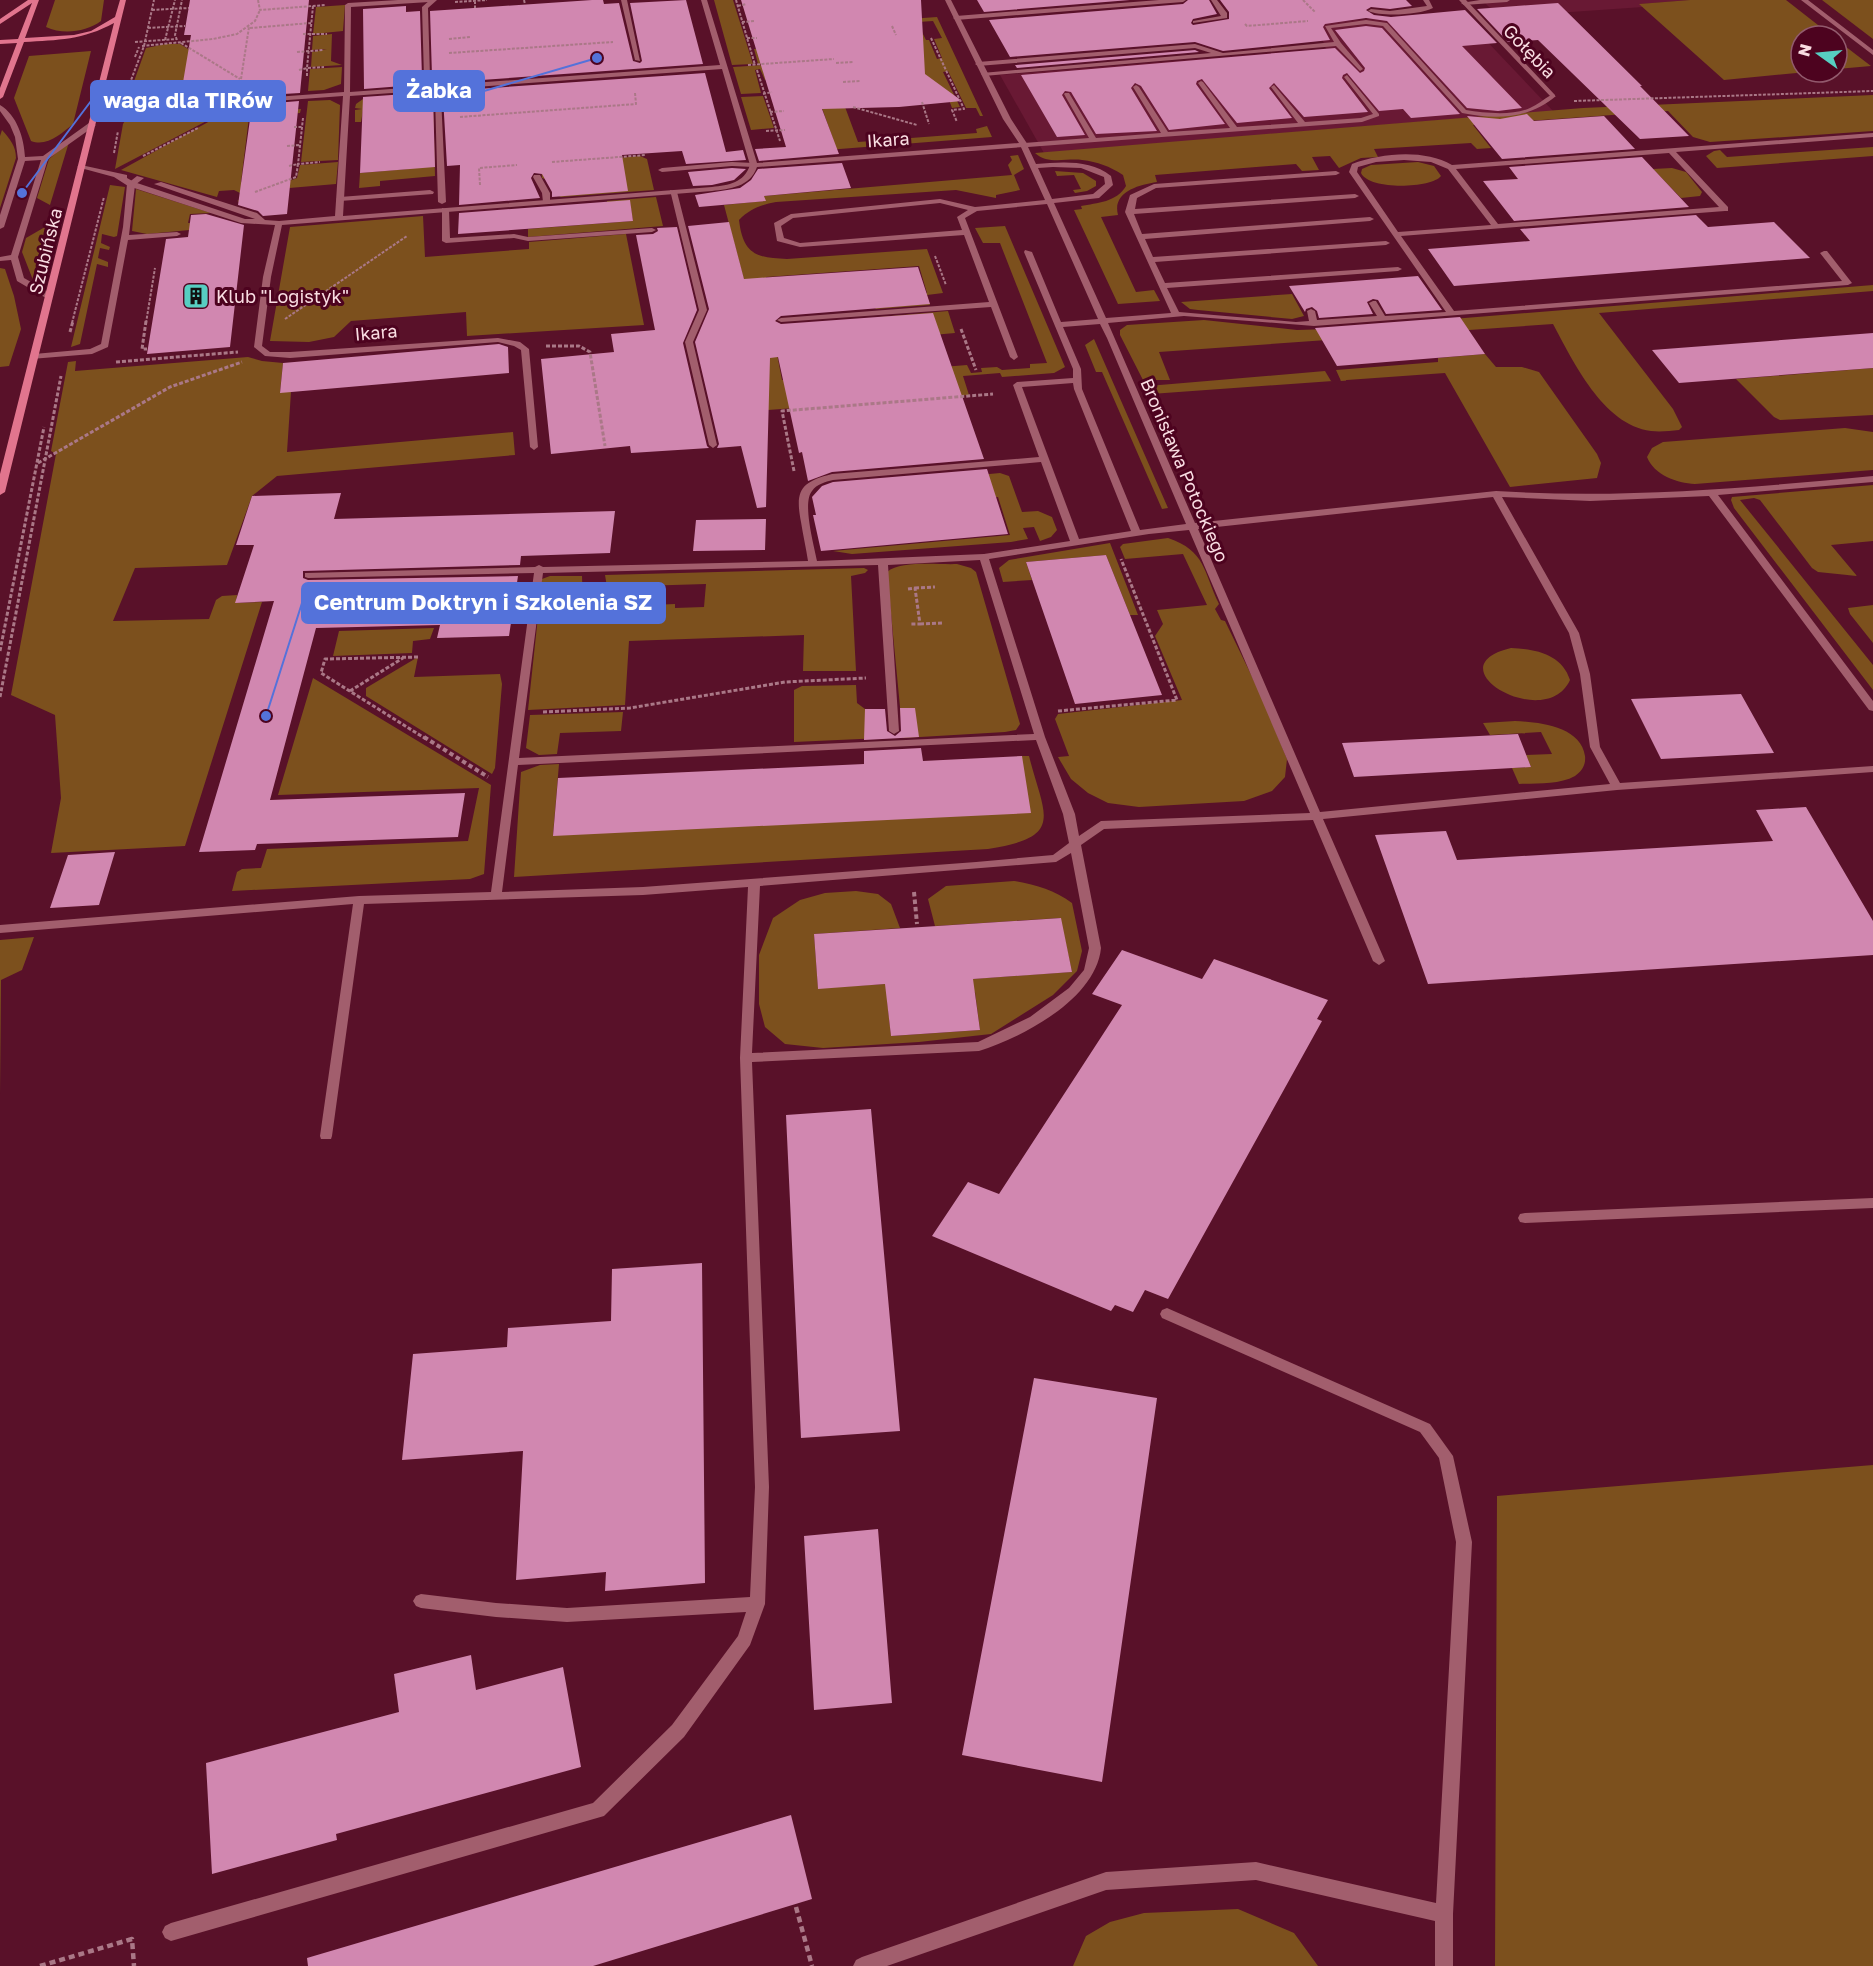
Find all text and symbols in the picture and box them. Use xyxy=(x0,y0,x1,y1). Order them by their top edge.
street label: Gołębia xyxy=(1499,20,1561,82)
north arrow xyxy=(1789,24,1849,84)
text: N xyxy=(1793,42,1816,59)
callout: Żabka xyxy=(394,71,484,111)
text: Żabka xyxy=(406,76,472,103)
callout: waga dla TIRów xyxy=(91,81,285,121)
text: waga dla TIRów xyxy=(103,86,273,113)
street label: Ikara xyxy=(866,127,910,151)
street label: Szubińska xyxy=(24,206,66,296)
building icon: Klub "Logistyk" xyxy=(181,281,211,311)
place label: Klub "Logistyk" xyxy=(216,285,349,307)
street label: Ikara xyxy=(354,319,398,345)
street label: Bronisława Potockiego xyxy=(1136,375,1234,565)
callout: Centrum Doktryn i Szkolenia SZ xyxy=(302,583,665,623)
text: Centrum Doktryn i Szkolenia SZ xyxy=(314,588,652,615)

